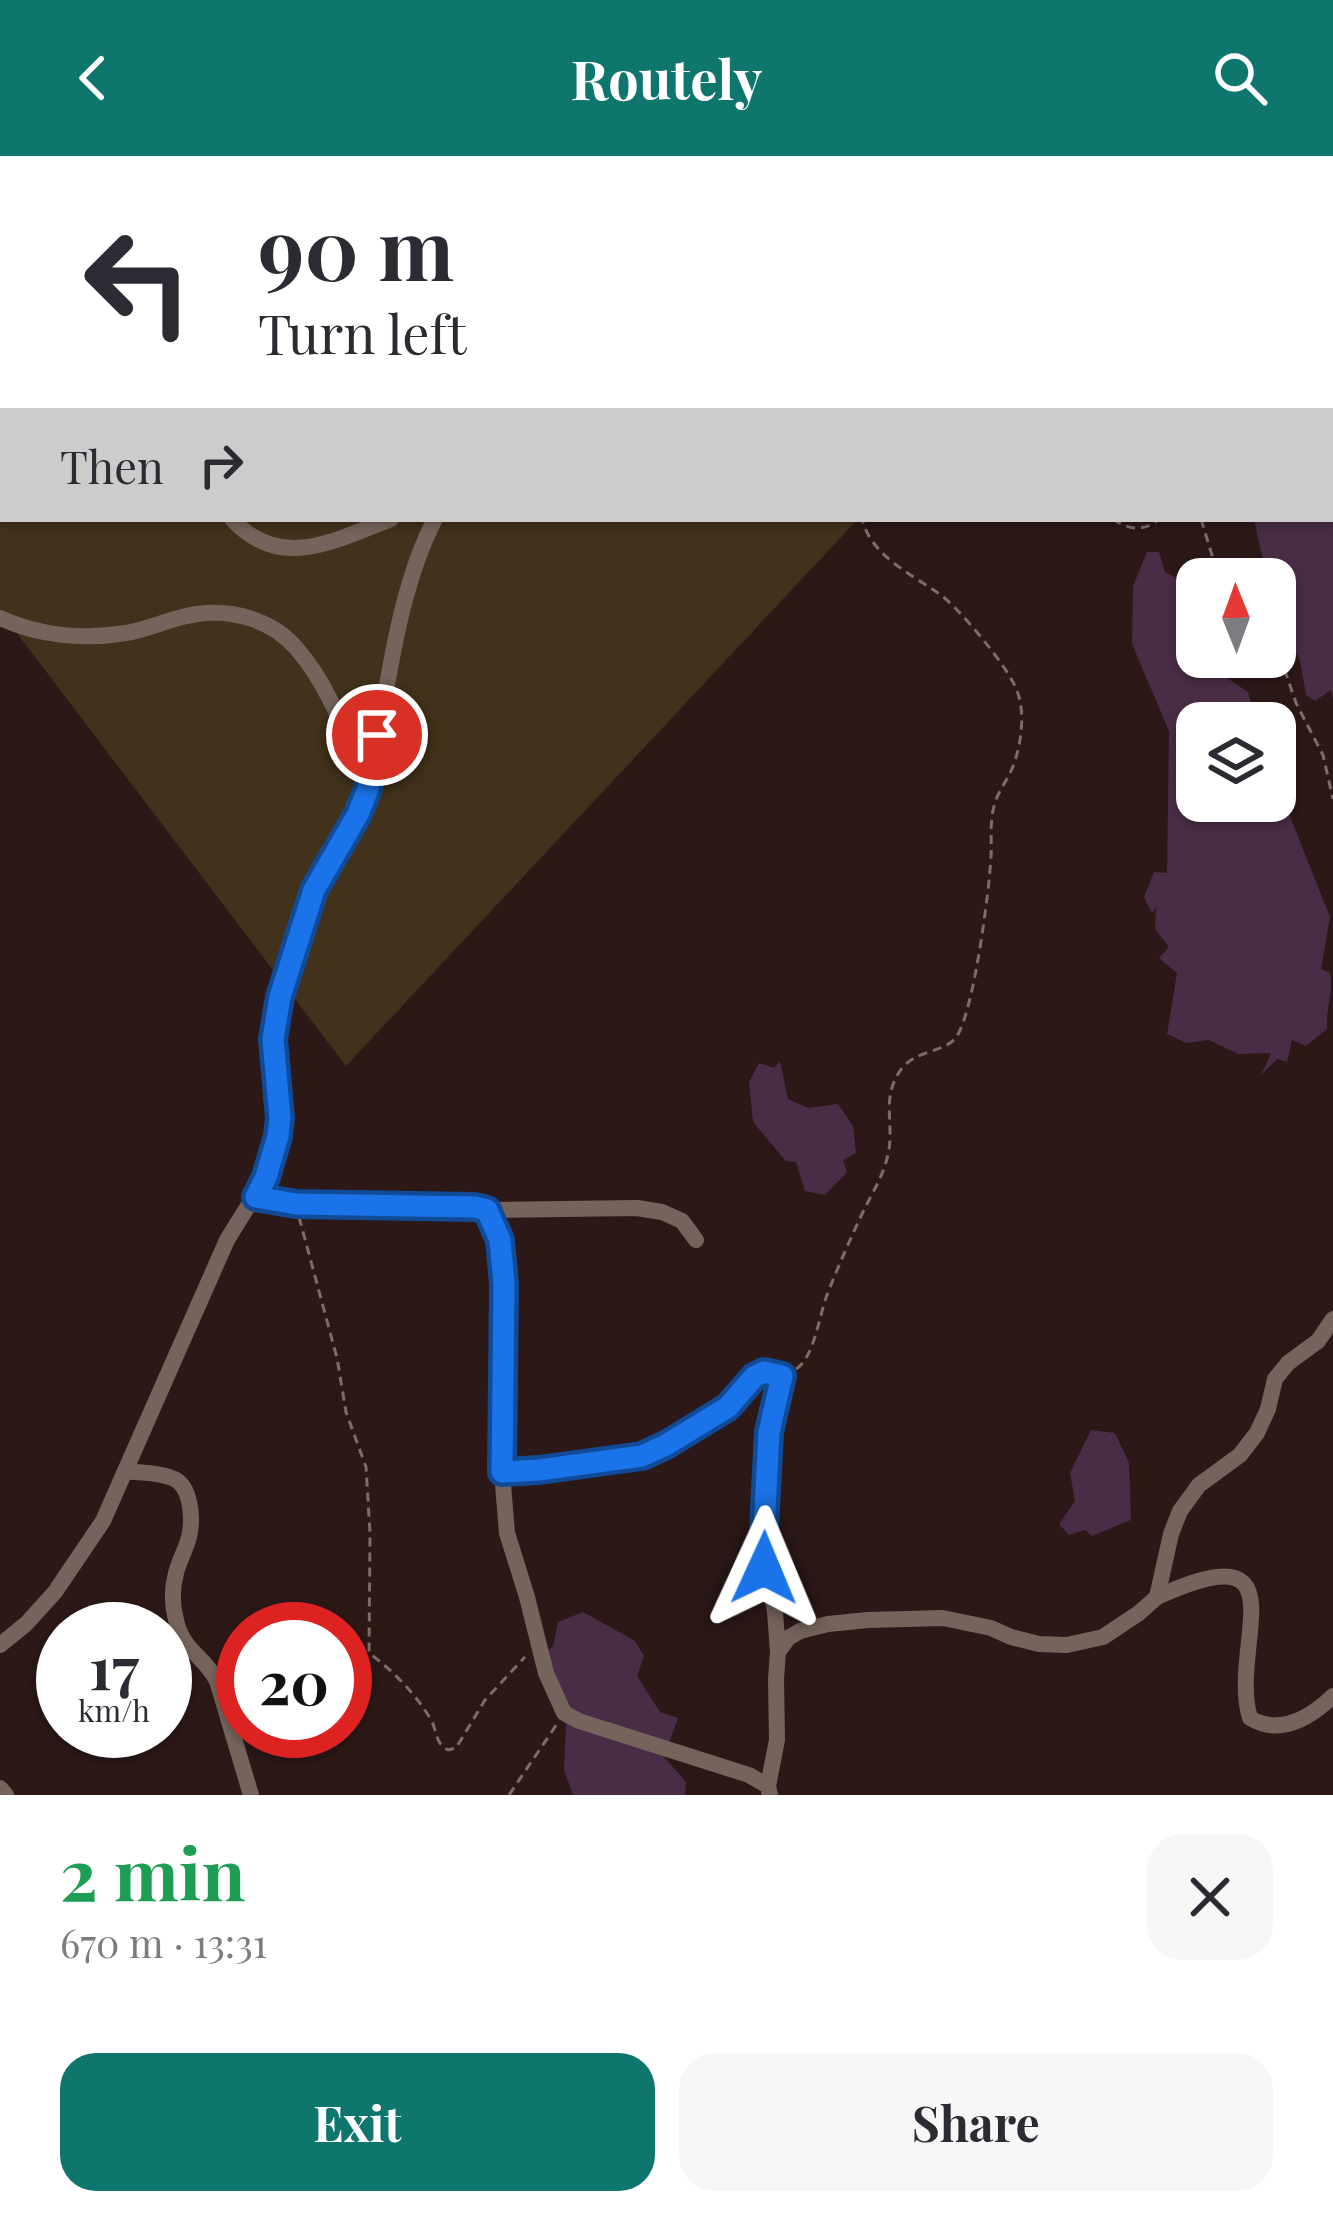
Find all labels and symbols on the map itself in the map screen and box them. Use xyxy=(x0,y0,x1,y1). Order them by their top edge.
north arrow xyxy=(1176,558,1296,678)
pin xyxy=(326,684,428,786)
position arrow xyxy=(701,1505,827,1631)
speed limit sign: 20 xyxy=(216,1602,372,1758)

